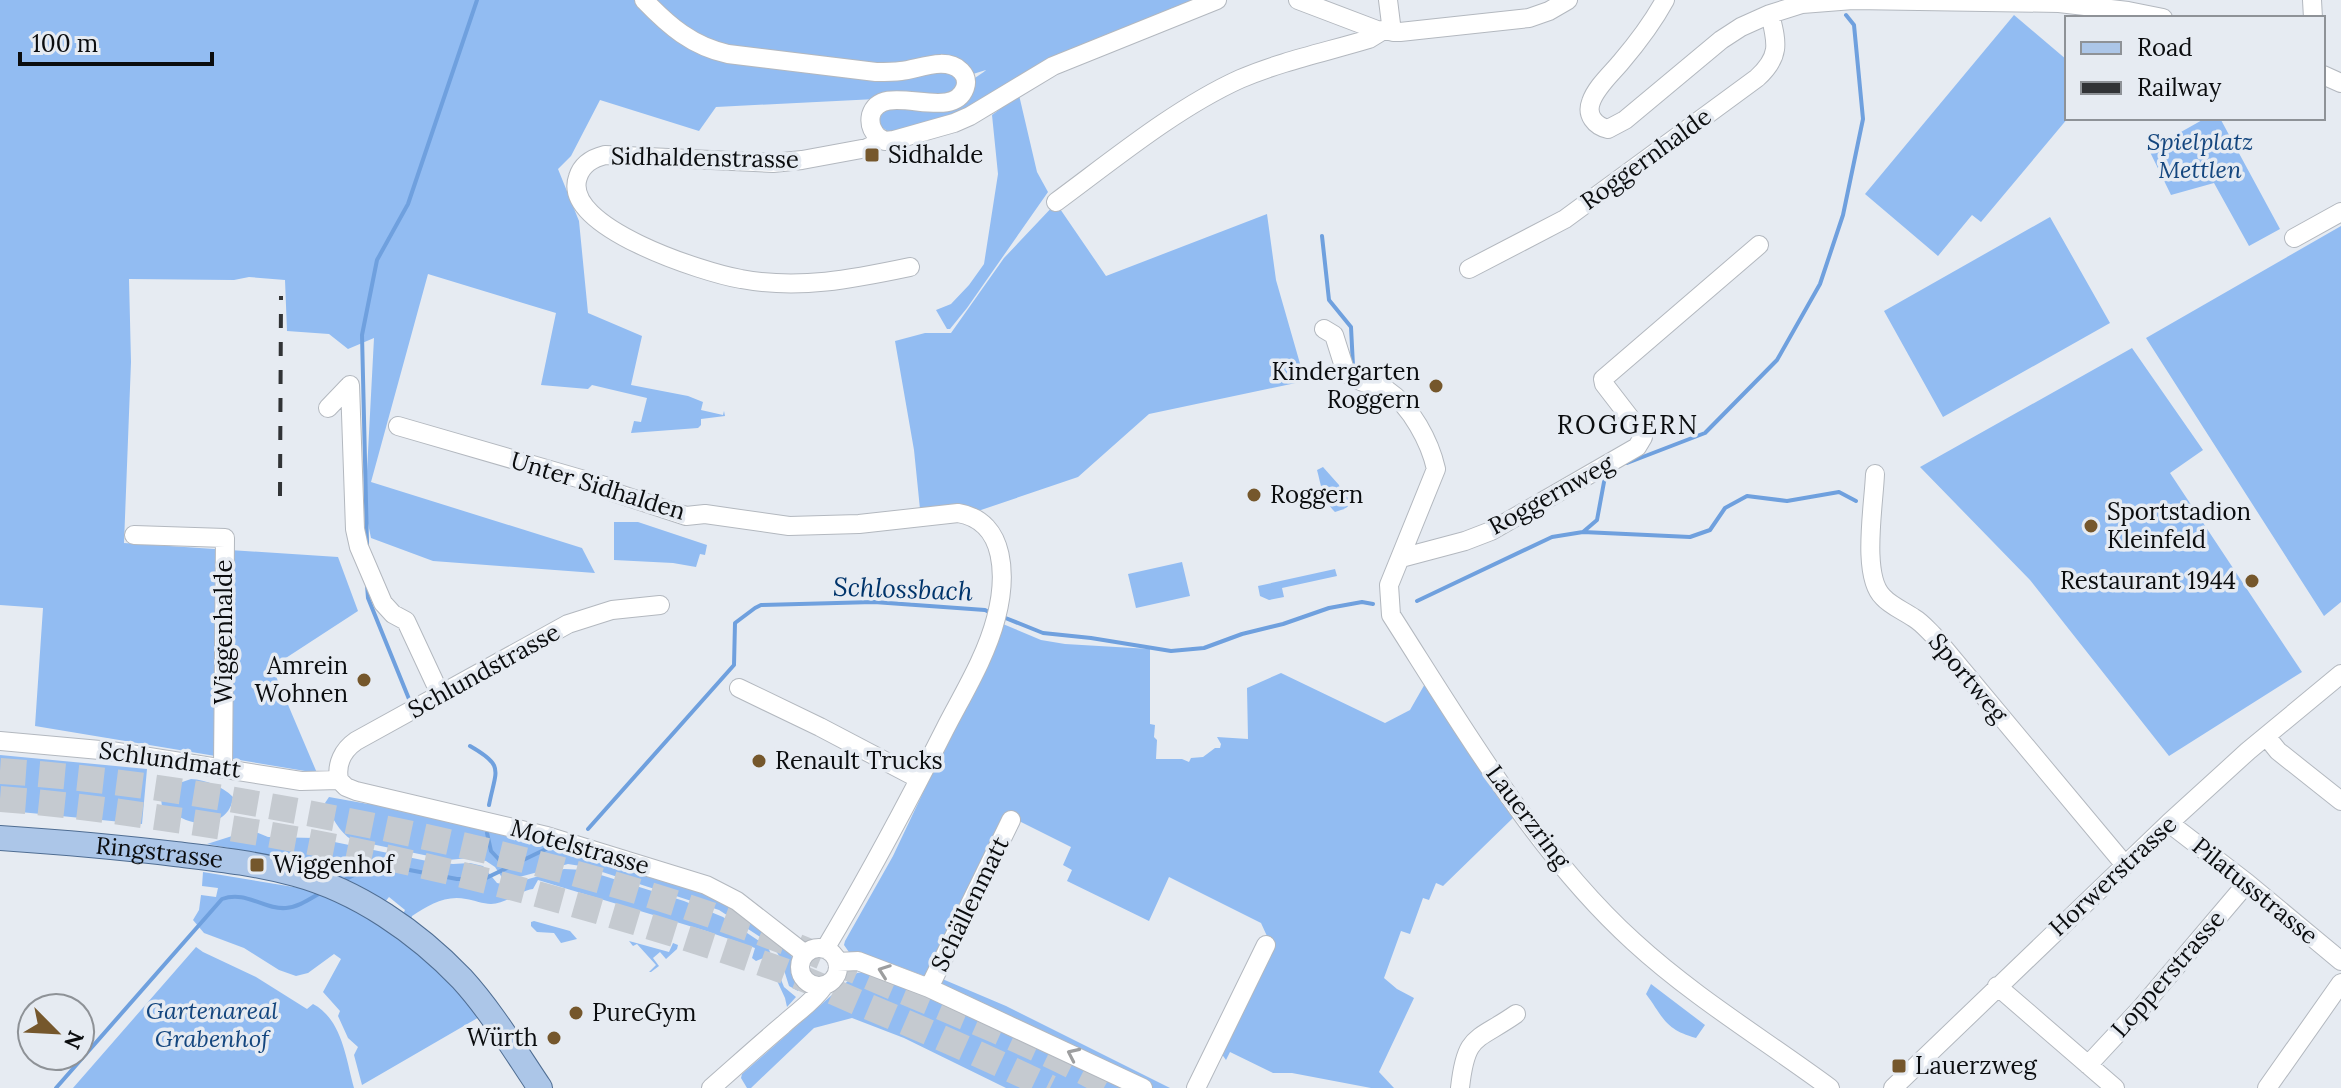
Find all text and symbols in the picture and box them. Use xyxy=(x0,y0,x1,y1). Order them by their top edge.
scale bar xyxy=(20,16,212,66)
legend xyxy=(2065,16,2325,120)
text: 100 m xyxy=(32,28,98,59)
text: Road xyxy=(2137,32,2193,63)
text: Railway xyxy=(2137,72,2222,103)
street label: Roggernhalde xyxy=(1574,101,1717,216)
park label: Spielplatz Mettlen xyxy=(2147,126,2253,185)
place label: Sidhalde xyxy=(888,139,983,170)
street label: Sidhaldenstrasse xyxy=(611,140,799,175)
marker: Sidhalde xyxy=(863,146,881,164)
place label: Kindergarten Roggern xyxy=(1272,356,1420,415)
marker: Kindergarten Roggern xyxy=(1427,377,1445,395)
district label: ROGGERN xyxy=(1557,408,1699,441)
street label: Unter Sidhalden xyxy=(507,444,689,527)
street label: Roggernweg xyxy=(1483,447,1619,542)
place label: Roggern xyxy=(1270,479,1363,510)
marker: Roggern xyxy=(1245,486,1263,504)
place label: Sportstadion Kleinfeld xyxy=(2107,496,2251,555)
marker: Sportstadion Kleinfeld xyxy=(2082,517,2100,535)
street label: Wiggenhalde xyxy=(208,560,239,704)
place label: Restaurant 1944 xyxy=(2060,565,2236,596)
water label: Schlossbach xyxy=(833,570,974,607)
marker: Restaurant 1944 xyxy=(2243,572,2261,590)
street label: Schlundstrasse xyxy=(402,616,565,725)
street label: Sportweg xyxy=(1922,627,2015,729)
place label: Amrein Wohnen xyxy=(254,650,348,709)
marker: Amrein Wohnen xyxy=(355,671,373,689)
street label: Schlundmatt xyxy=(97,734,244,785)
place label: Renault Trucks xyxy=(775,745,943,776)
marker: Renault Trucks xyxy=(750,752,768,770)
street label: Lauerzring xyxy=(1479,759,1578,875)
street label: Horwerstrasse xyxy=(2042,809,2183,943)
street label: Motelstrasse xyxy=(507,812,653,881)
street label: Ringstrasse xyxy=(94,830,225,875)
street label: Pilatusstrasse xyxy=(2186,830,2325,951)
street label: Schällenmatt xyxy=(924,831,1016,976)
place label: Wiggenhof xyxy=(273,849,396,880)
marker: Wiggenhof xyxy=(248,856,266,874)
street label: Lopperstrasse xyxy=(2104,904,2231,1044)
one-way arrow xyxy=(878,964,892,981)
north arrow xyxy=(16,992,96,1072)
park label: Gartenareal Grabenhof xyxy=(146,995,278,1054)
place label: PureGym xyxy=(592,997,697,1028)
marker: PureGym xyxy=(567,1004,585,1022)
place label: Würth xyxy=(466,1022,538,1053)
text: N xyxy=(58,1027,91,1054)
marker: Würth xyxy=(545,1029,563,1047)
one-way arrow xyxy=(1066,1048,1081,1064)
place label: Lauerzweg xyxy=(1915,1050,2038,1081)
marker: Lauerzweg xyxy=(1890,1057,1908,1075)

